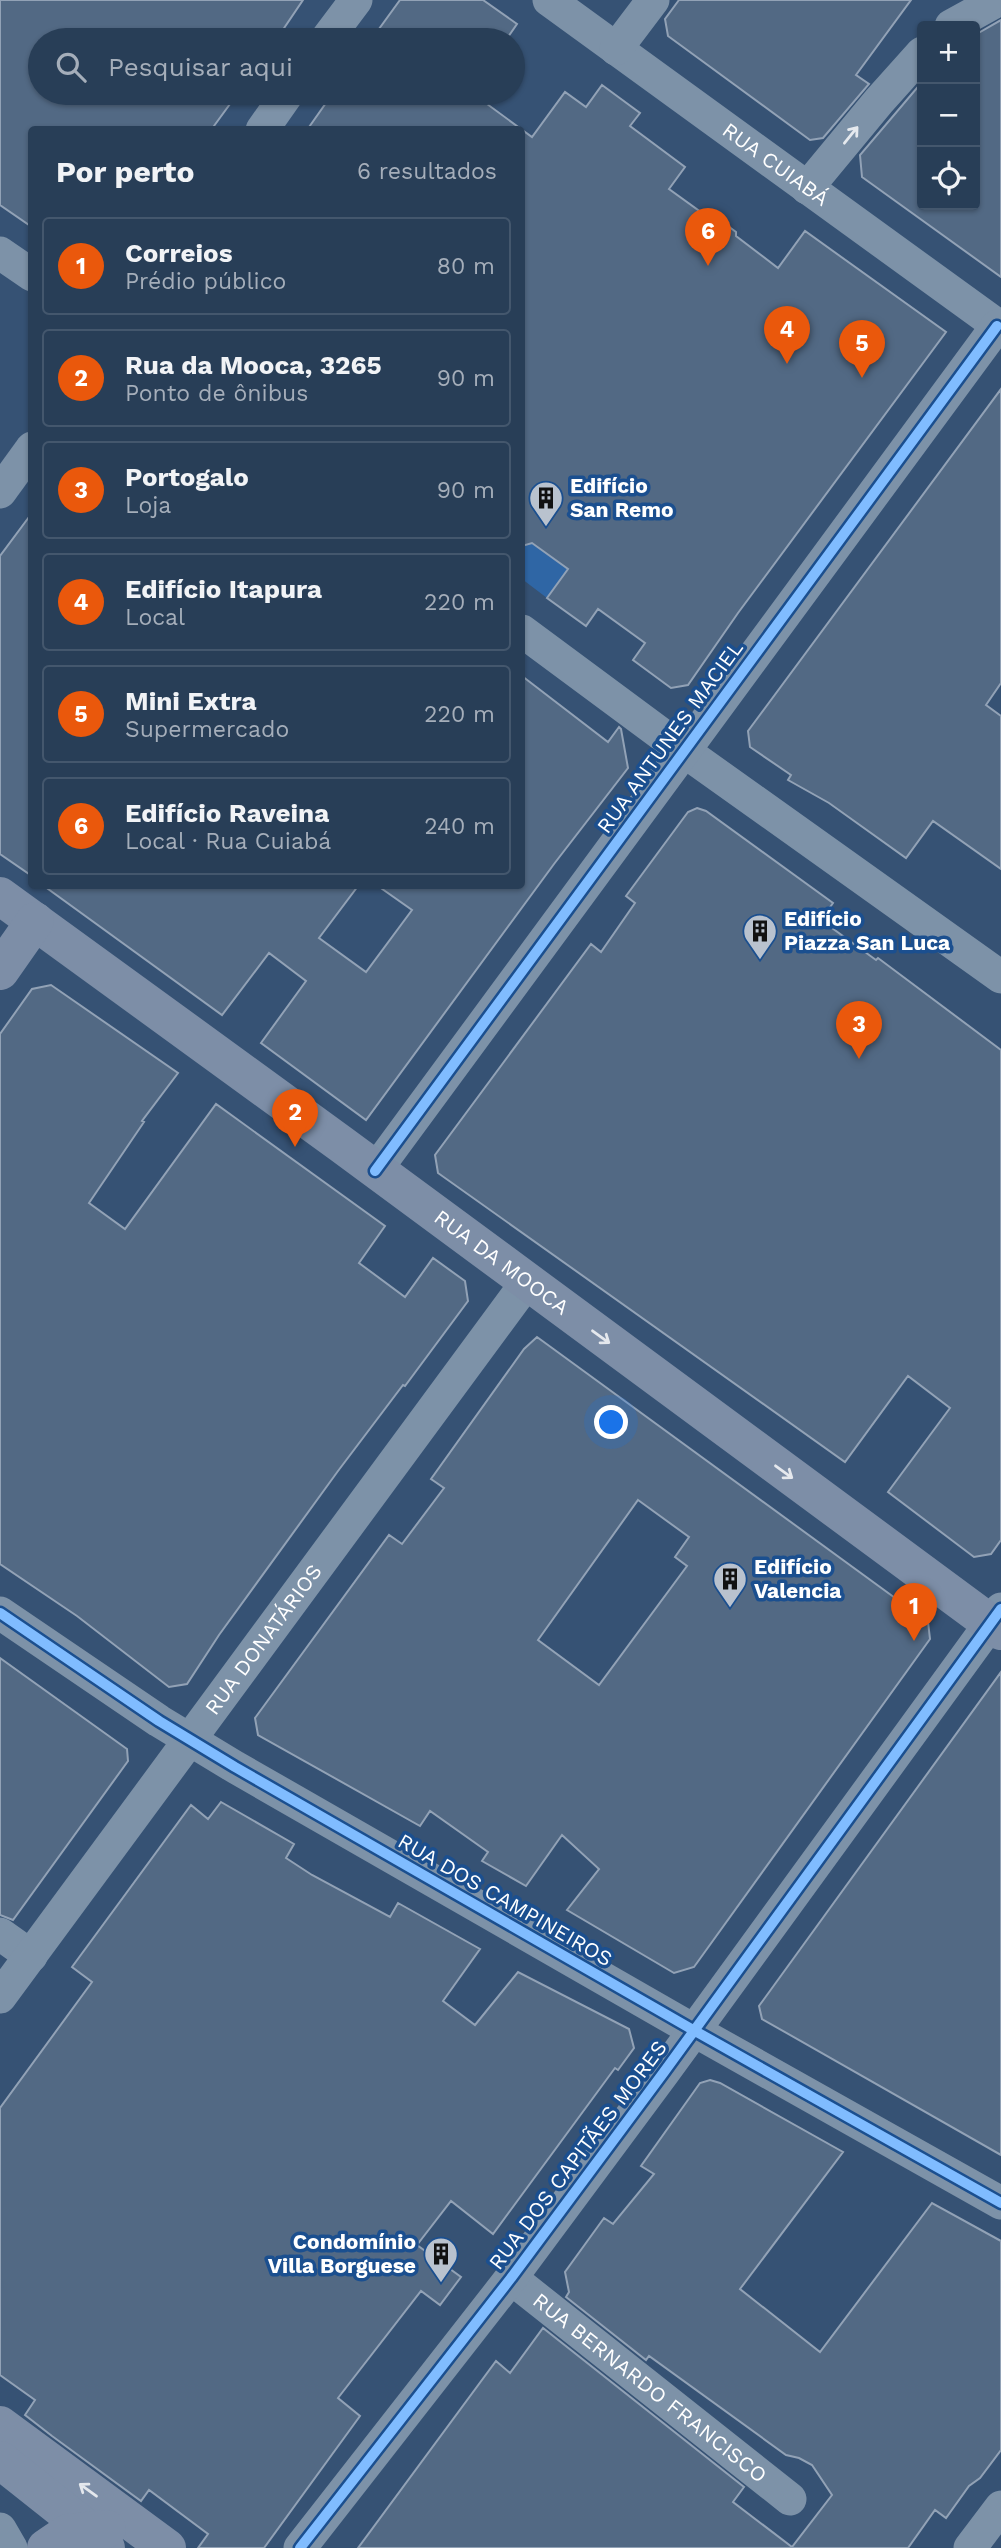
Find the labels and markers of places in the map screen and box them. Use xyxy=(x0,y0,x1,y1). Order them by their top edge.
pin: 6 xyxy=(685,208,731,266)
pin: 4 xyxy=(764,306,810,364)
pin: 5 xyxy=(839,320,885,378)
place label: Edifício San Remo xyxy=(570,473,673,522)
building icon: Edifício San Remo xyxy=(527,479,565,528)
place label: Edifício Piazza San Luca xyxy=(784,906,951,955)
building icon: Edifício Piazza San Luca xyxy=(741,912,779,961)
pin: 3 xyxy=(836,1001,882,1059)
pin: 2 xyxy=(272,1089,318,1147)
place label: Edifício Valencia xyxy=(754,1554,842,1603)
building icon: Edifício Valencia xyxy=(711,1560,749,1609)
pin: 1 xyxy=(891,1583,937,1641)
place label: Condomínio Villa Borguese xyxy=(268,2229,416,2278)
building icon: Condomínio Villa Borguese xyxy=(422,2235,460,2284)

